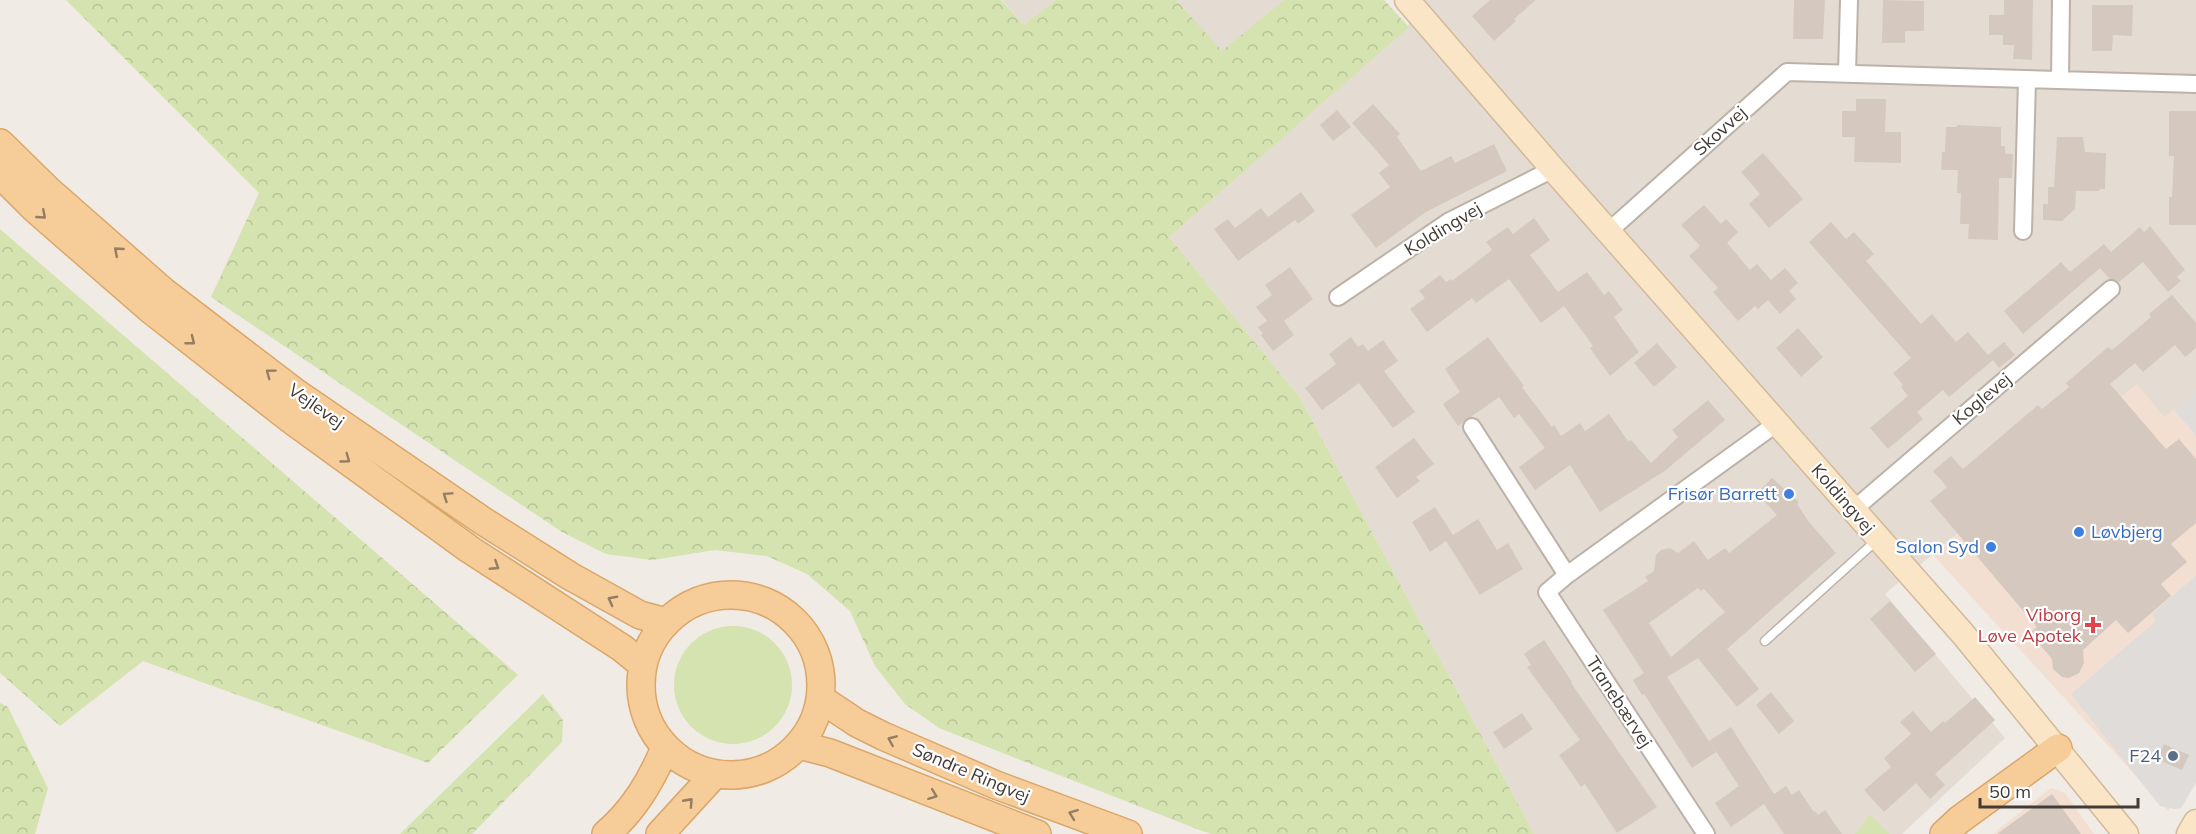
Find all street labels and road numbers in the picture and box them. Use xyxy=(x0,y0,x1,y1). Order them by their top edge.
street label: Skovvej xyxy=(1688,101,1751,160)
street label: Koldingvej xyxy=(1400,197,1485,261)
street label: Koglevej xyxy=(1948,367,2016,430)
street label: Vejlevej xyxy=(284,378,349,433)
street label: Koldingvej xyxy=(1807,459,1880,539)
street label: Tranebærvej xyxy=(1581,652,1657,752)
street label: Søndre Ringvej xyxy=(909,737,1033,808)

